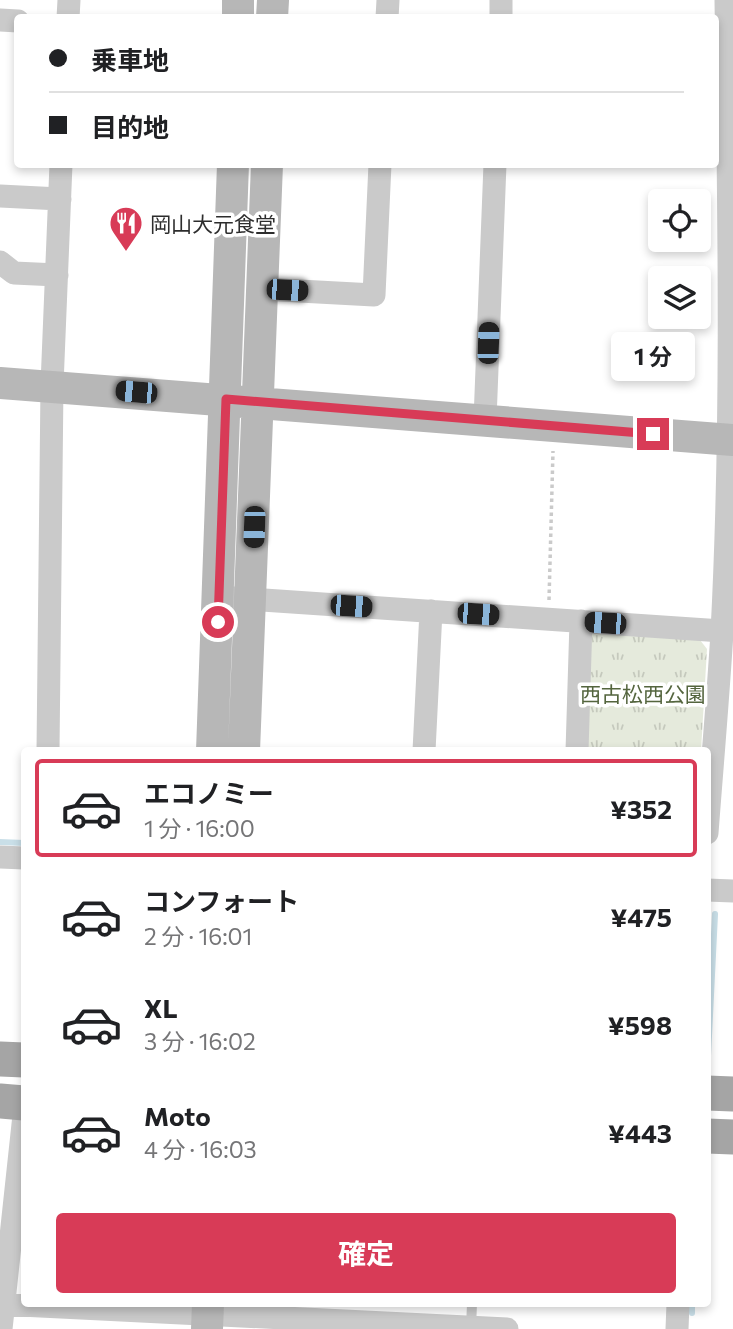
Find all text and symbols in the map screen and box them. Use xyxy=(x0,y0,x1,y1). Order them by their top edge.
text: 乗車地 xyxy=(91,44,169,75)
text: 目的地 xyxy=(91,111,169,142)
map controls xyxy=(648,189,711,329)
button: locate xyxy=(648,189,711,252)
restaurant icon: 岡山大元食堂 xyxy=(107,204,145,253)
place label: 岡山大元食堂 xyxy=(150,211,276,236)
button: layers xyxy=(648,266,711,329)
car xyxy=(266,278,309,302)
car xyxy=(477,322,500,364)
callout: 1 分 xyxy=(611,332,695,382)
text: 1 分 xyxy=(634,342,672,370)
car xyxy=(115,380,158,404)
route end xyxy=(637,418,669,450)
car xyxy=(243,506,266,548)
car xyxy=(330,594,373,618)
car xyxy=(457,602,500,626)
route start xyxy=(202,606,234,638)
car xyxy=(584,611,627,635)
park label: 西古松西公園 xyxy=(580,681,706,706)
icon: car xyxy=(60,777,123,840)
text: エコノミー xyxy=(144,777,274,808)
text: ¥352 xyxy=(610,793,672,824)
text: 1 分 · 16:00 xyxy=(144,814,255,842)
icon: car xyxy=(60,885,123,948)
text: コンフォート xyxy=(144,885,299,916)
text: ¥475 xyxy=(610,901,672,932)
text: 2 分 · 16:01 xyxy=(144,922,252,950)
text: XL xyxy=(144,992,178,1023)
icon: car xyxy=(60,993,123,1056)
text: ¥598 xyxy=(608,1009,672,1040)
text: 3 分 · 16:02 xyxy=(144,1027,256,1055)
text: Moto xyxy=(144,1100,211,1131)
icon: car xyxy=(60,1101,123,1164)
text: ¥443 xyxy=(608,1117,672,1148)
text: 4 分 · 16:03 xyxy=(144,1135,257,1163)
button: 確定 xyxy=(56,1213,676,1293)

